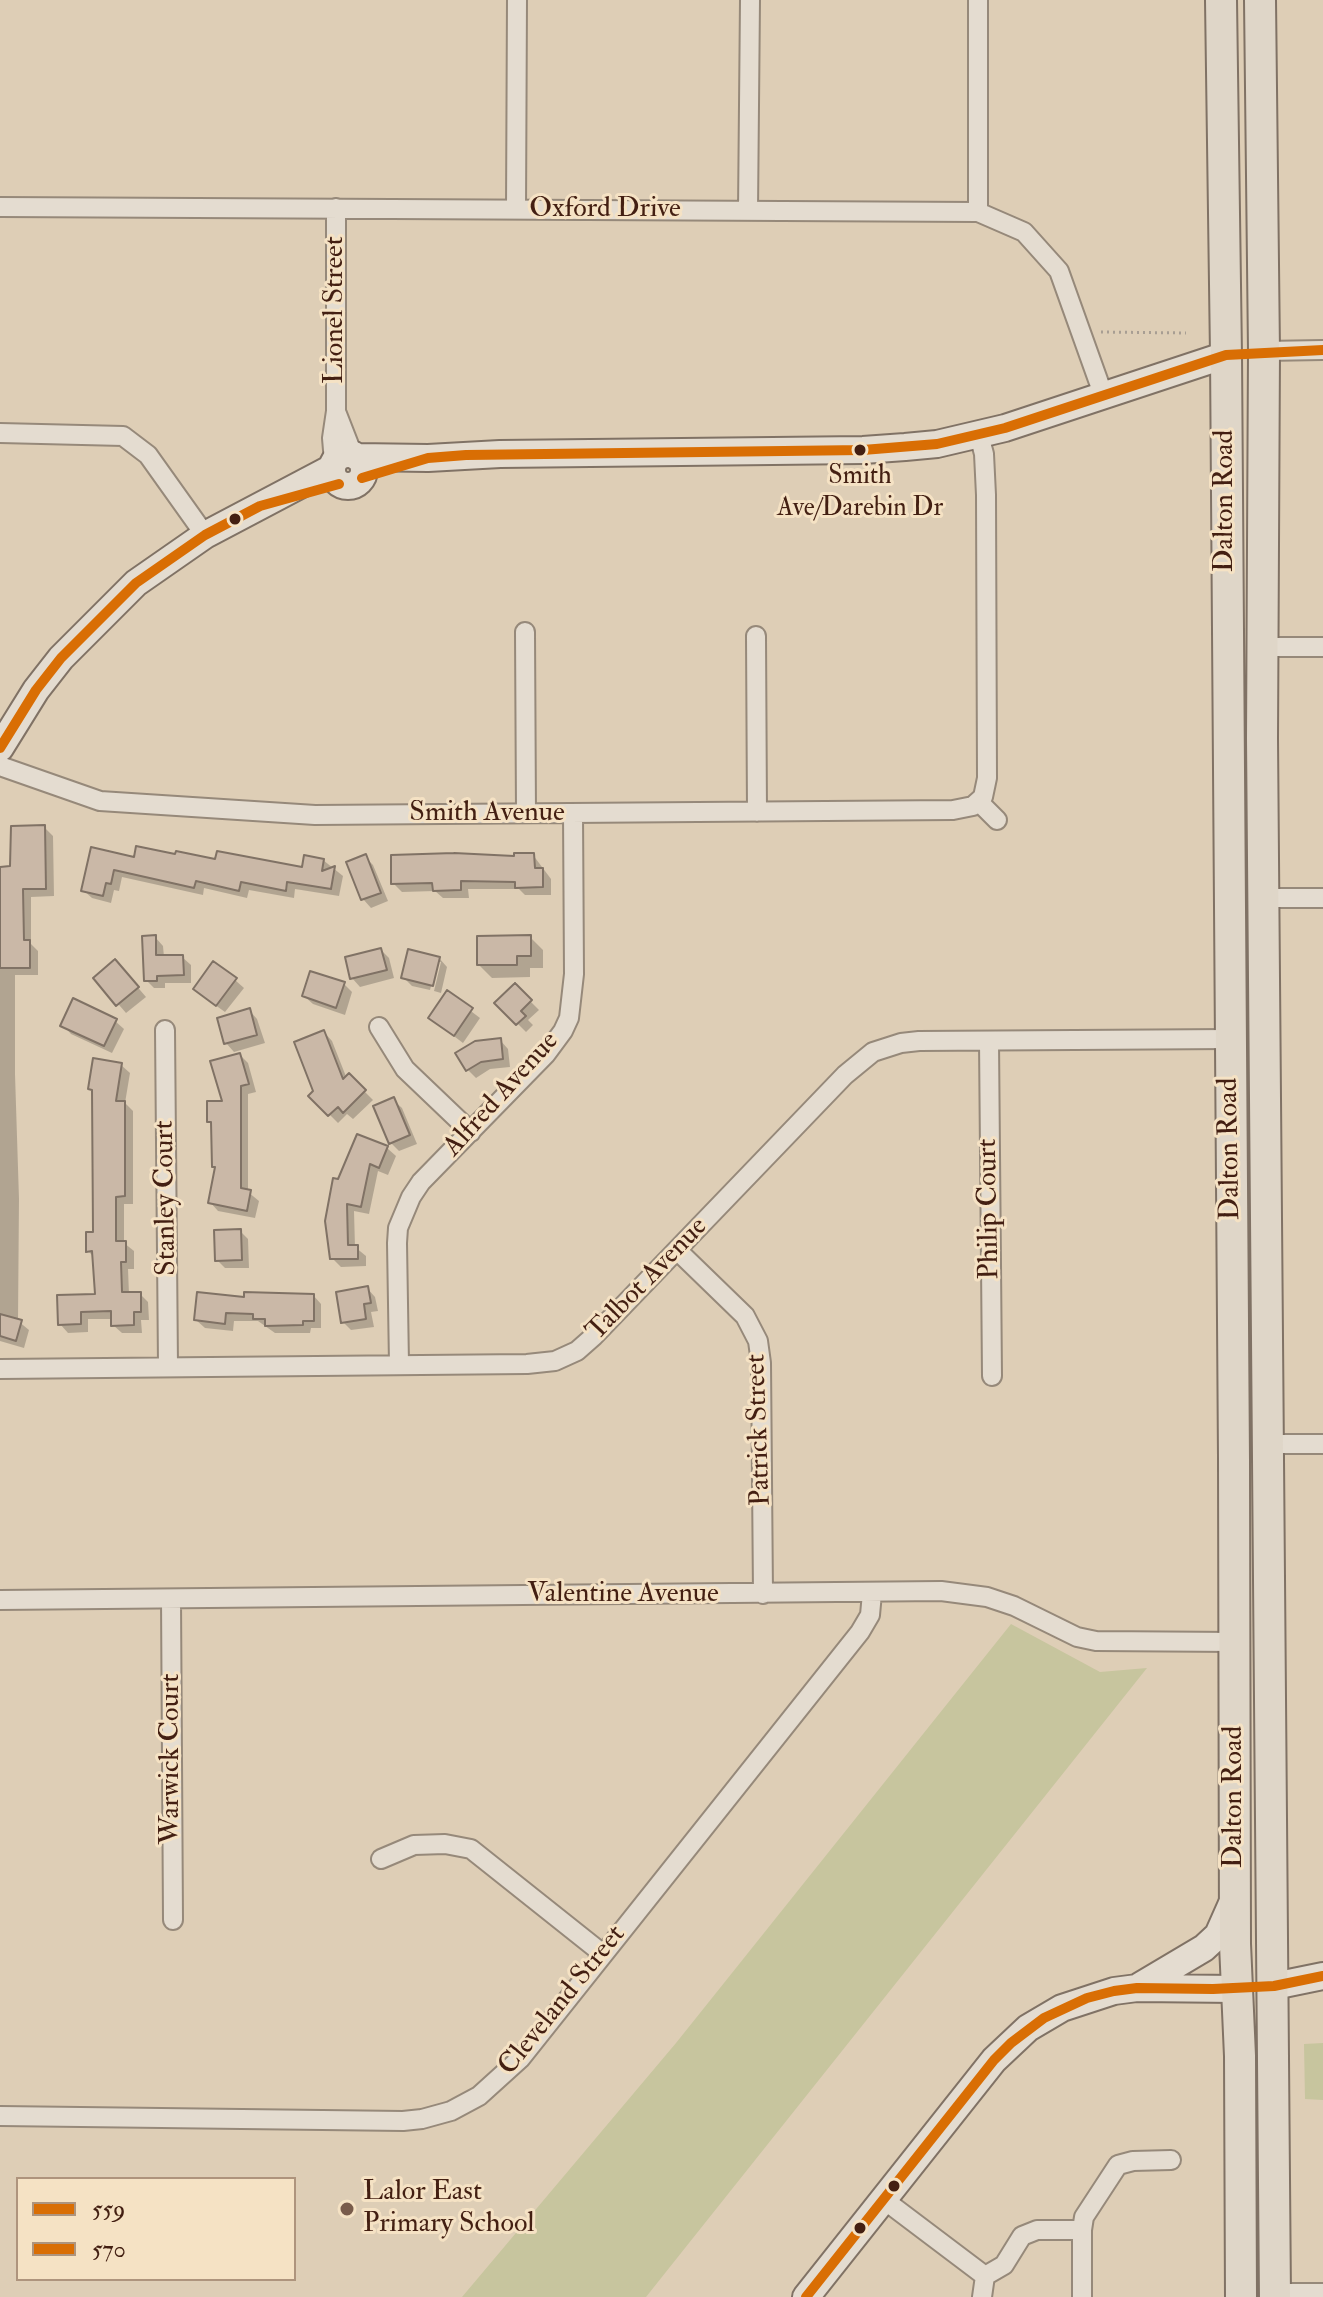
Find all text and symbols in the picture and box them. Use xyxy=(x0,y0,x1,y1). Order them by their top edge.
street label: Oxford Drive xyxy=(529,193,681,227)
street label: Lionel Street xyxy=(319,236,353,384)
street label: Dalton Road xyxy=(1209,430,1243,572)
marker: Smith Ave/Darebin Dr xyxy=(852,442,868,458)
place label: Smith Ave/Darebin Dr xyxy=(777,461,943,522)
unlabelled marker xyxy=(227,511,243,527)
street label: Smith Avenue xyxy=(409,797,565,831)
street label: Alfred Avenue xyxy=(437,1025,567,1165)
street label: Dalton Road xyxy=(1213,1077,1249,1221)
street label: Stanley Court xyxy=(149,1120,185,1276)
street label: Philip Court xyxy=(972,1138,1008,1280)
street label: Talbot Avenue xyxy=(581,1211,715,1349)
street label: Patrick Street xyxy=(741,1353,779,1507)
street label: Valentine Avenue xyxy=(527,1578,719,1612)
street label: Warwick Court xyxy=(155,1673,189,1845)
street label: Dalton Road xyxy=(1218,1726,1252,1868)
street label: Cleveland Street xyxy=(492,1919,634,2083)
place label: Lalor East Primary School xyxy=(363,2176,534,2242)
legend xyxy=(16,2177,296,2281)
unlabelled marker xyxy=(886,2178,902,2194)
text: 559 xyxy=(92,2194,125,2225)
marker: Lalor East Primary School xyxy=(338,2200,356,2218)
unlabelled marker xyxy=(852,2220,868,2236)
text: 570 xyxy=(92,2234,126,2265)

